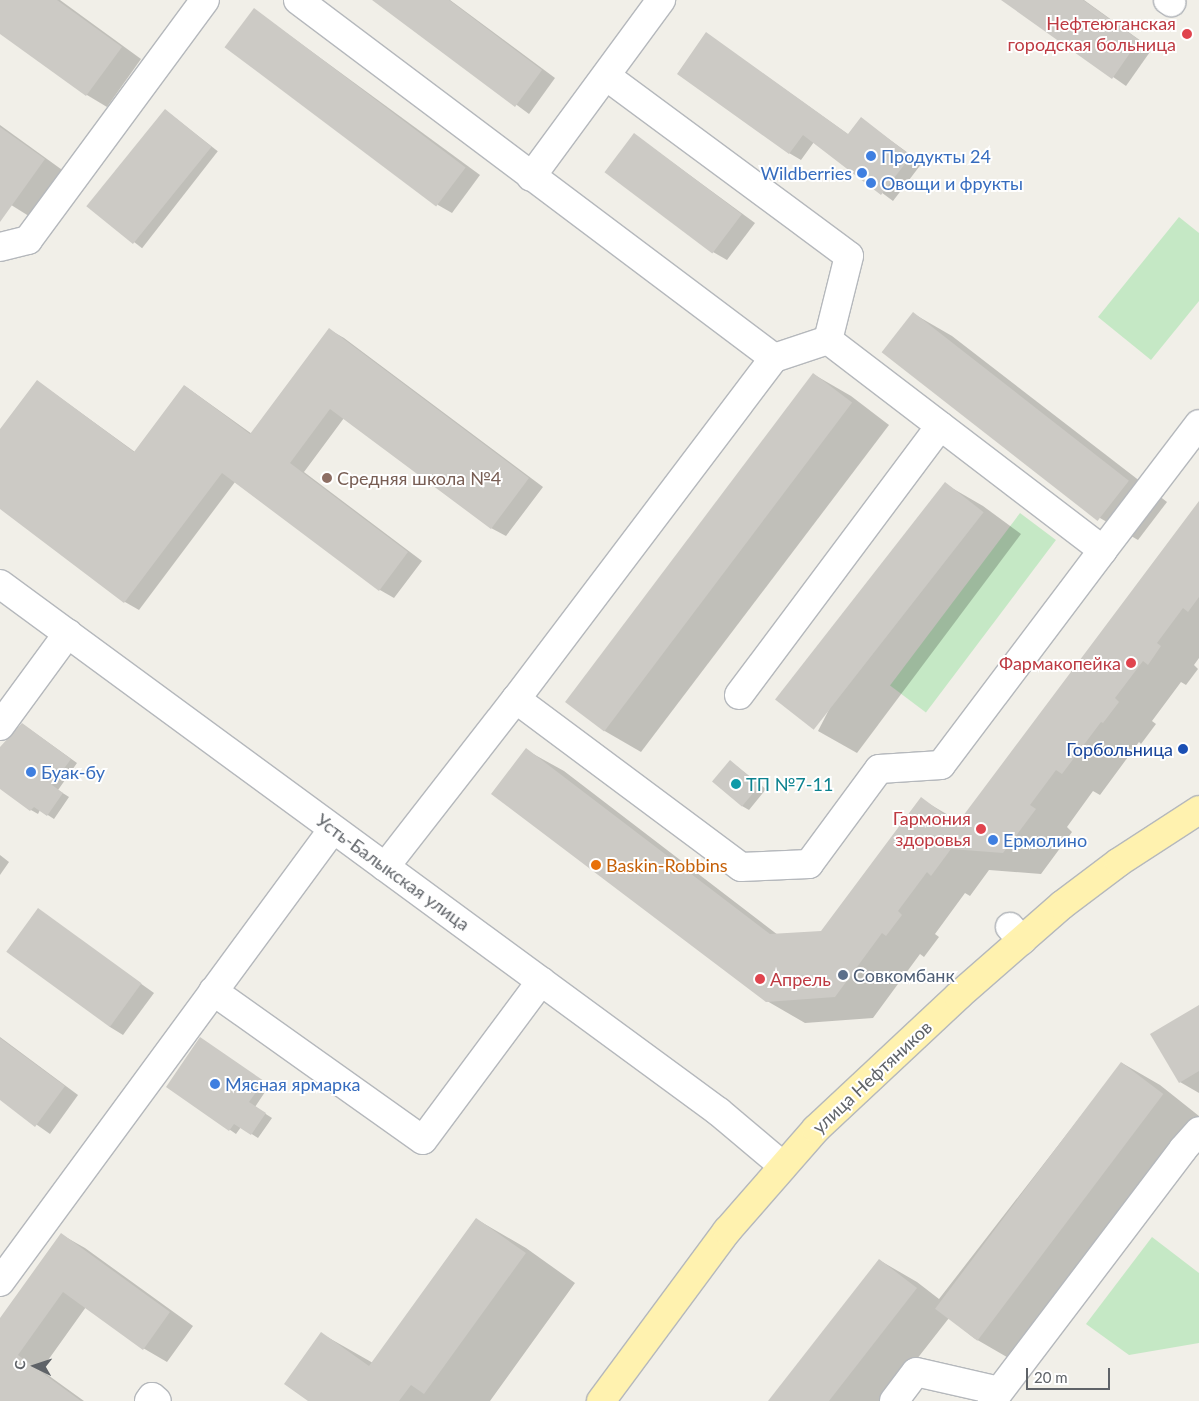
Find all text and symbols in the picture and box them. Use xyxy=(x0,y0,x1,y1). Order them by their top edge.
place label: Нефтеюганская городская больница xyxy=(1008,13,1176,56)
marker: Нефтеюганская городская больница xyxy=(1180,27,1194,41)
place label: Продукты 24 xyxy=(881,145,991,167)
marker: Продукты 24 xyxy=(865,150,877,162)
place label: Wildberries xyxy=(760,162,852,184)
marker: Wildberries xyxy=(856,167,868,179)
place label: Овощи и фрукты xyxy=(881,172,1023,194)
marker: Овощи и фрукты xyxy=(865,177,877,189)
place label: Средняя школа №4 xyxy=(337,467,501,489)
marker: Средняя школа №4 xyxy=(321,472,333,484)
place label: Фармакопейка xyxy=(999,652,1121,674)
marker: Фармакопейка xyxy=(1125,657,1137,669)
place label: Горбольница xyxy=(1066,738,1173,760)
marker: Горбольница xyxy=(1177,743,1189,755)
place label: Буак-бу xyxy=(41,761,105,783)
marker: Буак-бу xyxy=(25,766,37,778)
place label: ТП №7-11 xyxy=(746,773,833,795)
marker: ТП №7-11 xyxy=(730,778,742,790)
place label: Гармония здоровья xyxy=(893,808,971,851)
street label: Усть-Балыкская улица xyxy=(312,809,474,935)
marker: Гармония здоровья xyxy=(975,823,987,835)
place label: Ермолино xyxy=(1003,829,1087,851)
marker: Ермолино xyxy=(987,834,999,846)
place label: Baskin-Robbins xyxy=(606,854,728,876)
marker: Baskin-Robbins xyxy=(590,859,602,871)
place label: Совкомбанк xyxy=(853,964,955,986)
place label: Апрель xyxy=(770,968,831,990)
marker: Совкомбанк xyxy=(837,969,849,981)
marker: Апрель xyxy=(754,973,766,985)
street label: улица Нефтяников xyxy=(808,1016,936,1138)
place label: Мясная ярмарка xyxy=(225,1073,360,1095)
marker: Мясная ярмарка xyxy=(209,1078,221,1090)
north arrow xyxy=(10,1341,60,1391)
scale bar xyxy=(1029,1358,1113,1390)
text: С xyxy=(11,1360,28,1370)
text: 20 m xyxy=(1034,1368,1068,1386)

